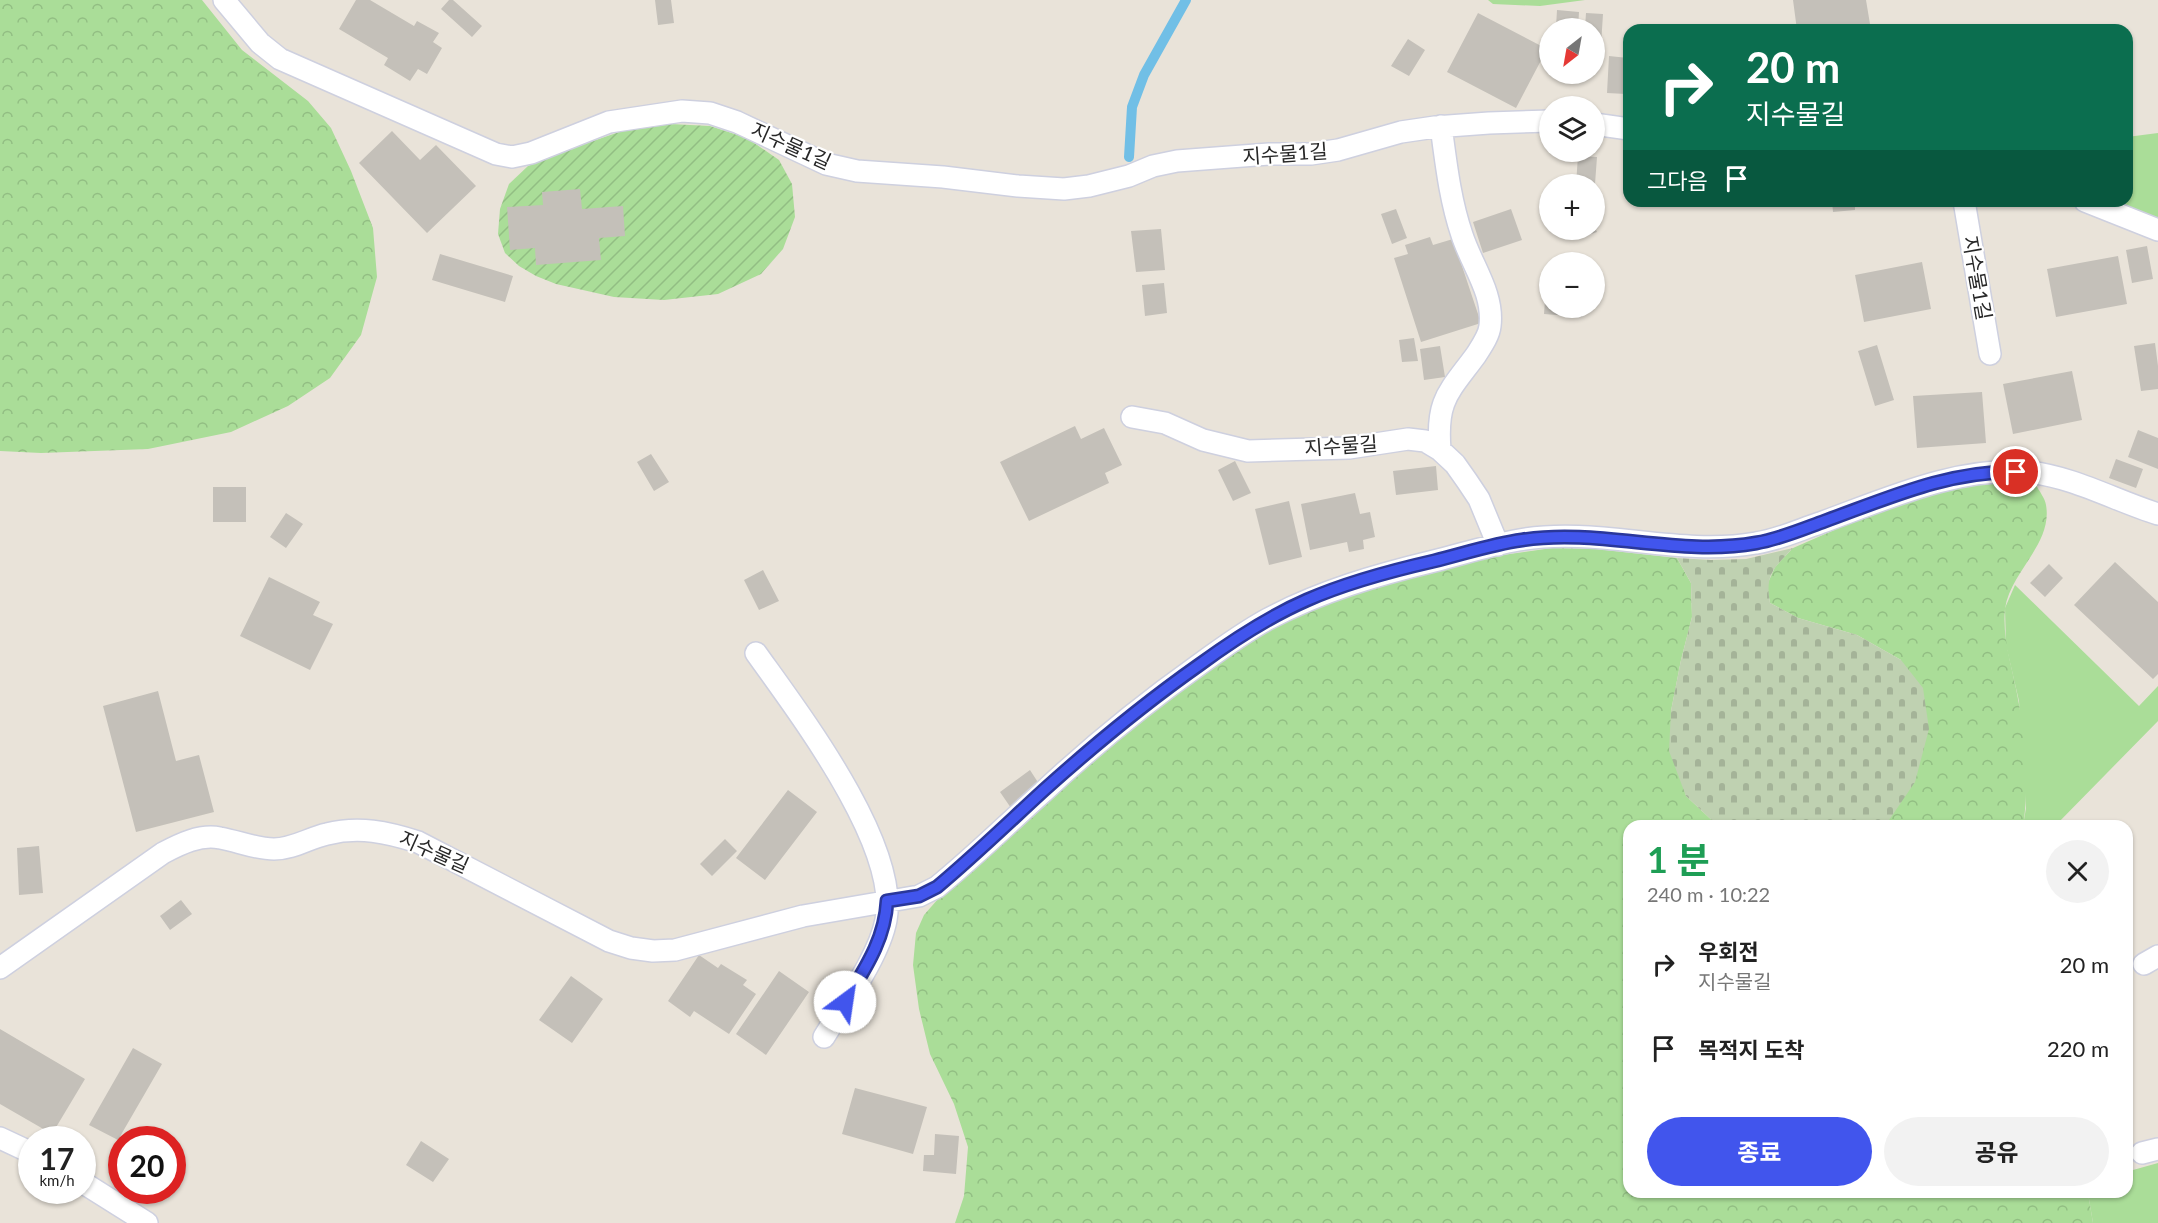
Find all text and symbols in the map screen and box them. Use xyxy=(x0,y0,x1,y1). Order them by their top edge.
north arrow xyxy=(1539,18,1605,84)
map controls xyxy=(1539,18,1605,318)
text: 20 m xyxy=(1746,42,1840,92)
icon: right xyxy=(1647,48,1725,126)
button: layers xyxy=(1539,96,1605,162)
text: 지수물길 xyxy=(1746,97,1845,130)
street label: 지수물1길 xyxy=(748,117,835,173)
street label: 지수물1길 xyxy=(1242,138,1328,168)
icon: arrive xyxy=(1720,162,1753,195)
text: 그다음 xyxy=(1647,167,1708,194)
button: + xyxy=(1539,174,1605,240)
street label: 지수물1길 xyxy=(1959,234,1997,322)
button: − xyxy=(1539,252,1605,318)
street label: 지수물길 xyxy=(1303,430,1378,460)
pin xyxy=(1990,446,2041,497)
icon: arrive xyxy=(1999,455,2032,488)
street label: 지수물길 xyxy=(396,825,473,877)
text: 1 분 xyxy=(1647,837,1710,881)
button: close xyxy=(2046,840,2109,903)
text: 240 m · 10:22 xyxy=(1647,882,1770,906)
text: 우회전 xyxy=(1698,938,1759,965)
icon: right xyxy=(1647,948,1680,981)
text: 20 m xyxy=(2060,951,2109,978)
text: 지수물길 xyxy=(1698,969,1772,993)
position arrow xyxy=(813,970,877,1034)
icon: arrive xyxy=(1647,1032,1680,1065)
text: 220 m xyxy=(2047,1035,2109,1062)
text: 목적지 도착 xyxy=(1698,1036,1805,1063)
button: 종료 xyxy=(1647,1117,1872,1186)
button: 공유 xyxy=(1884,1117,2109,1186)
speed limit sign: 20 xyxy=(108,1126,186,1204)
text: 17 xyxy=(40,1140,74,1176)
text: km/h xyxy=(39,1171,75,1189)

